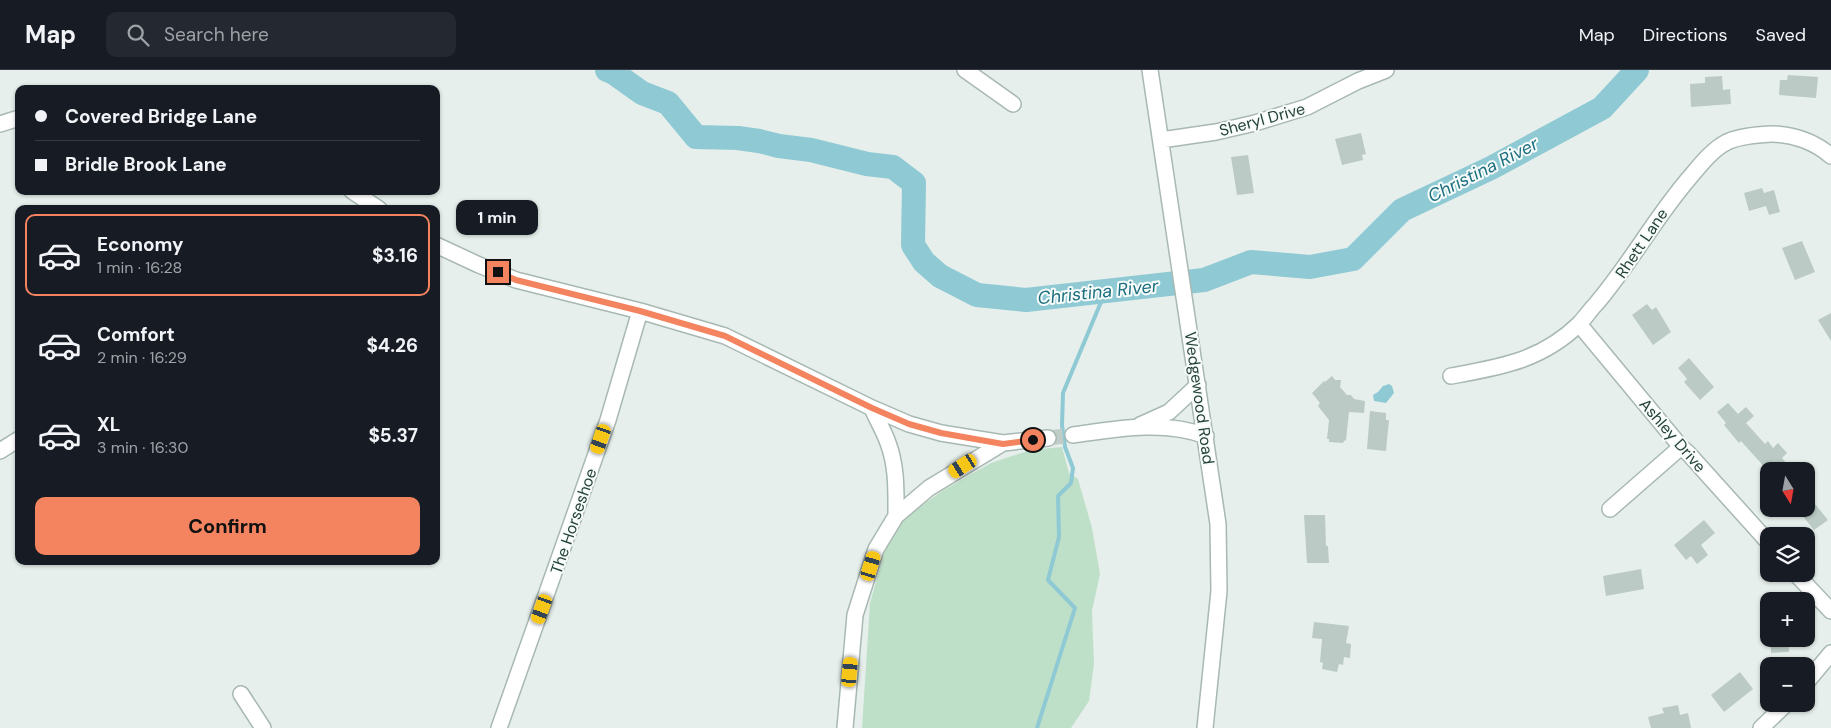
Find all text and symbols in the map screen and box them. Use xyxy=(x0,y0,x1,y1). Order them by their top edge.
search box xyxy=(106,12,456,57)
text: Map xyxy=(25,19,76,50)
icon: search xyxy=(124,21,152,49)
text: Search here xyxy=(164,22,269,47)
text: Map xyxy=(1579,23,1615,47)
text: Directions xyxy=(1643,23,1728,47)
text: Saved xyxy=(1756,23,1806,47)
street label: Sheryl Drive xyxy=(1217,98,1307,141)
text: Covered Bridge Lane xyxy=(65,104,257,129)
water label: Christina River xyxy=(1424,131,1544,208)
text: Bridle Brook Lane xyxy=(65,152,227,177)
callout: 1 min xyxy=(457,200,539,234)
street label: Rhett Lane xyxy=(1610,204,1672,282)
text: 1 min xyxy=(478,207,516,228)
text: Economy xyxy=(97,232,184,257)
icon: car xyxy=(37,233,82,278)
text: $3.16 xyxy=(372,243,418,268)
text: 1 min · 16:28 xyxy=(97,257,182,278)
route end xyxy=(487,261,509,283)
water label: Christina River xyxy=(1036,274,1161,310)
text: Comfort xyxy=(97,322,175,347)
icon: car xyxy=(37,323,82,368)
street label: Wedgewood Road xyxy=(1180,330,1219,466)
text: $4.26 xyxy=(366,333,418,358)
text: 2 min · 16:29 xyxy=(97,347,187,368)
street label: Ashley Drive xyxy=(1635,394,1710,477)
text: XL xyxy=(97,412,120,437)
icon: car xyxy=(37,413,82,458)
car xyxy=(589,422,612,456)
text: $5.37 xyxy=(368,423,418,448)
route start xyxy=(1022,429,1044,451)
text: 3 min · 16:30 xyxy=(97,437,188,458)
car xyxy=(946,452,979,480)
north arrow xyxy=(1760,462,1815,518)
map controls xyxy=(1760,462,1815,712)
street label: The Horseshoe xyxy=(546,465,601,577)
button: Confirm xyxy=(35,497,420,555)
button: layers xyxy=(1760,527,1815,582)
car xyxy=(859,549,882,583)
car xyxy=(529,592,554,626)
button: + xyxy=(1760,592,1815,647)
car xyxy=(841,656,858,688)
button: − xyxy=(1760,657,1815,712)

